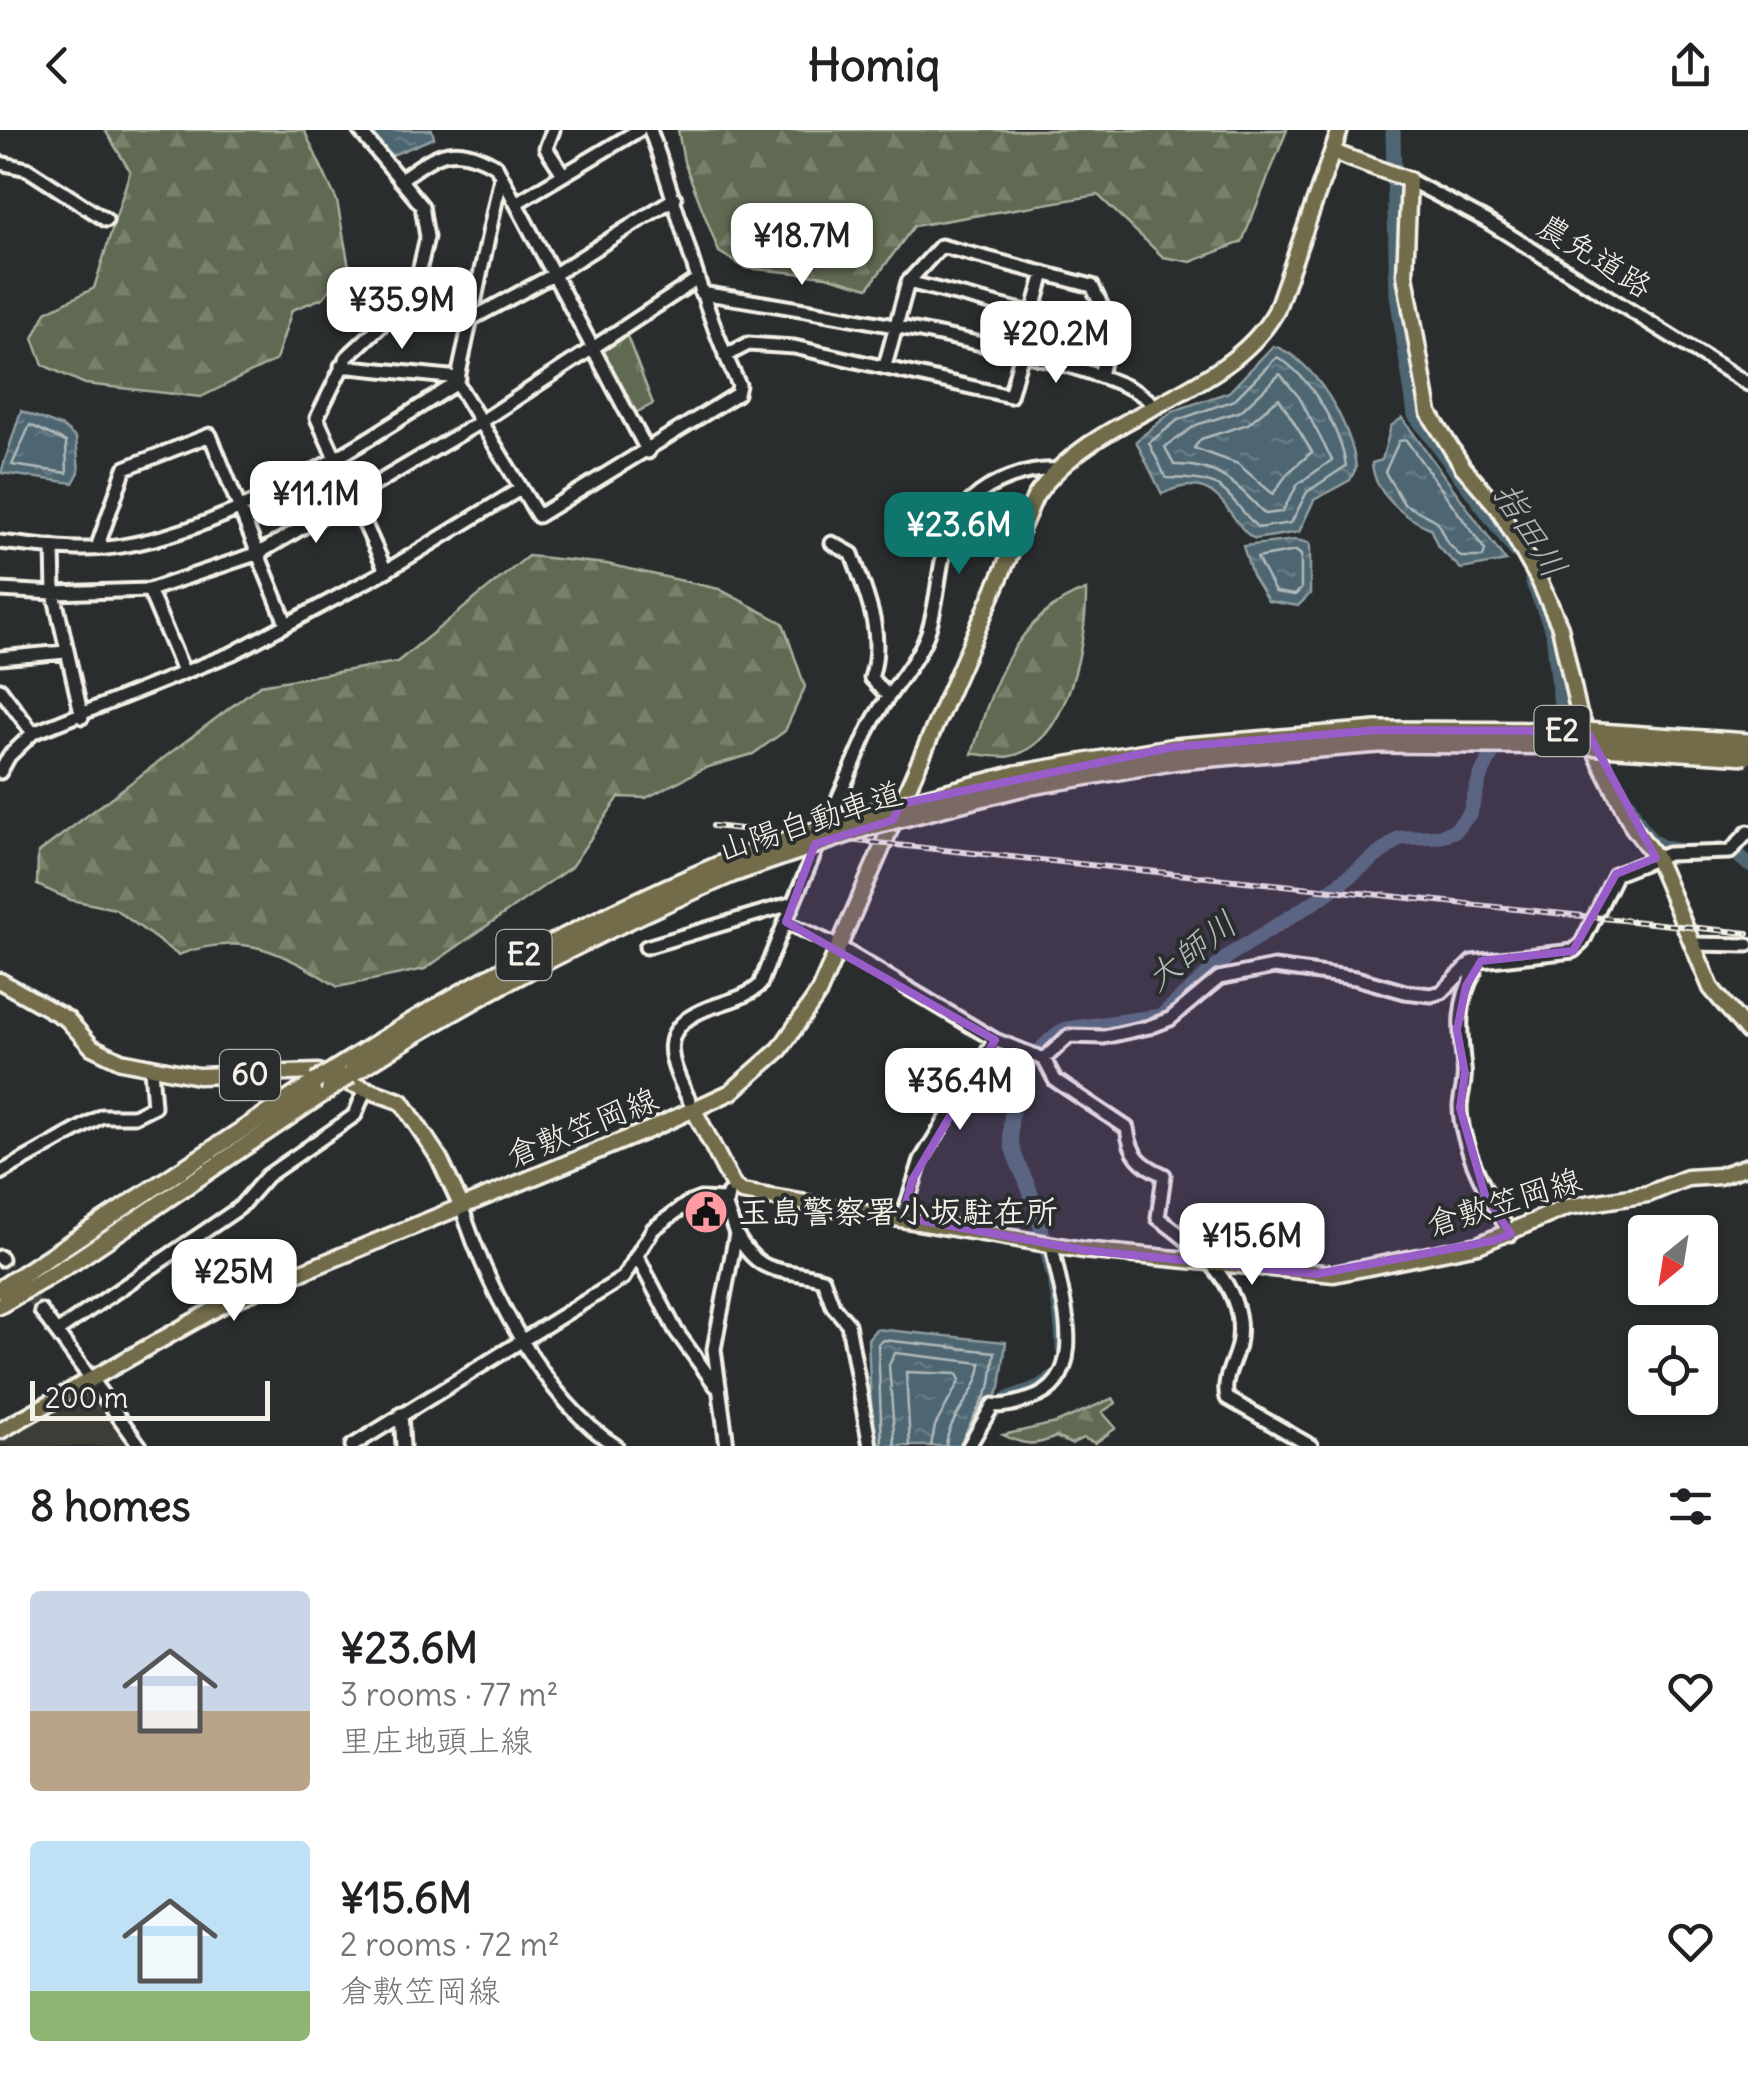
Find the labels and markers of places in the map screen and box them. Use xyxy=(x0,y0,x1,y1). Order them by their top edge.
pin: ¥18.7M xyxy=(721,203,883,288)
pin: ¥35.9M xyxy=(321,267,483,352)
pin: ¥20.2M xyxy=(975,301,1137,386)
pin: ¥11.1M xyxy=(235,461,397,546)
pin: ¥23.6M xyxy=(878,492,1040,577)
pin: ¥36.4M xyxy=(879,1048,1041,1133)
public building icon: 玉島警察署小坂駐在所 xyxy=(683,1189,729,1235)
place label: 玉島警察署小坂駐在所 xyxy=(738,1191,1058,1232)
pin: ¥15.6M xyxy=(1171,1203,1333,1288)
pin: ¥25M xyxy=(175,1239,293,1324)

